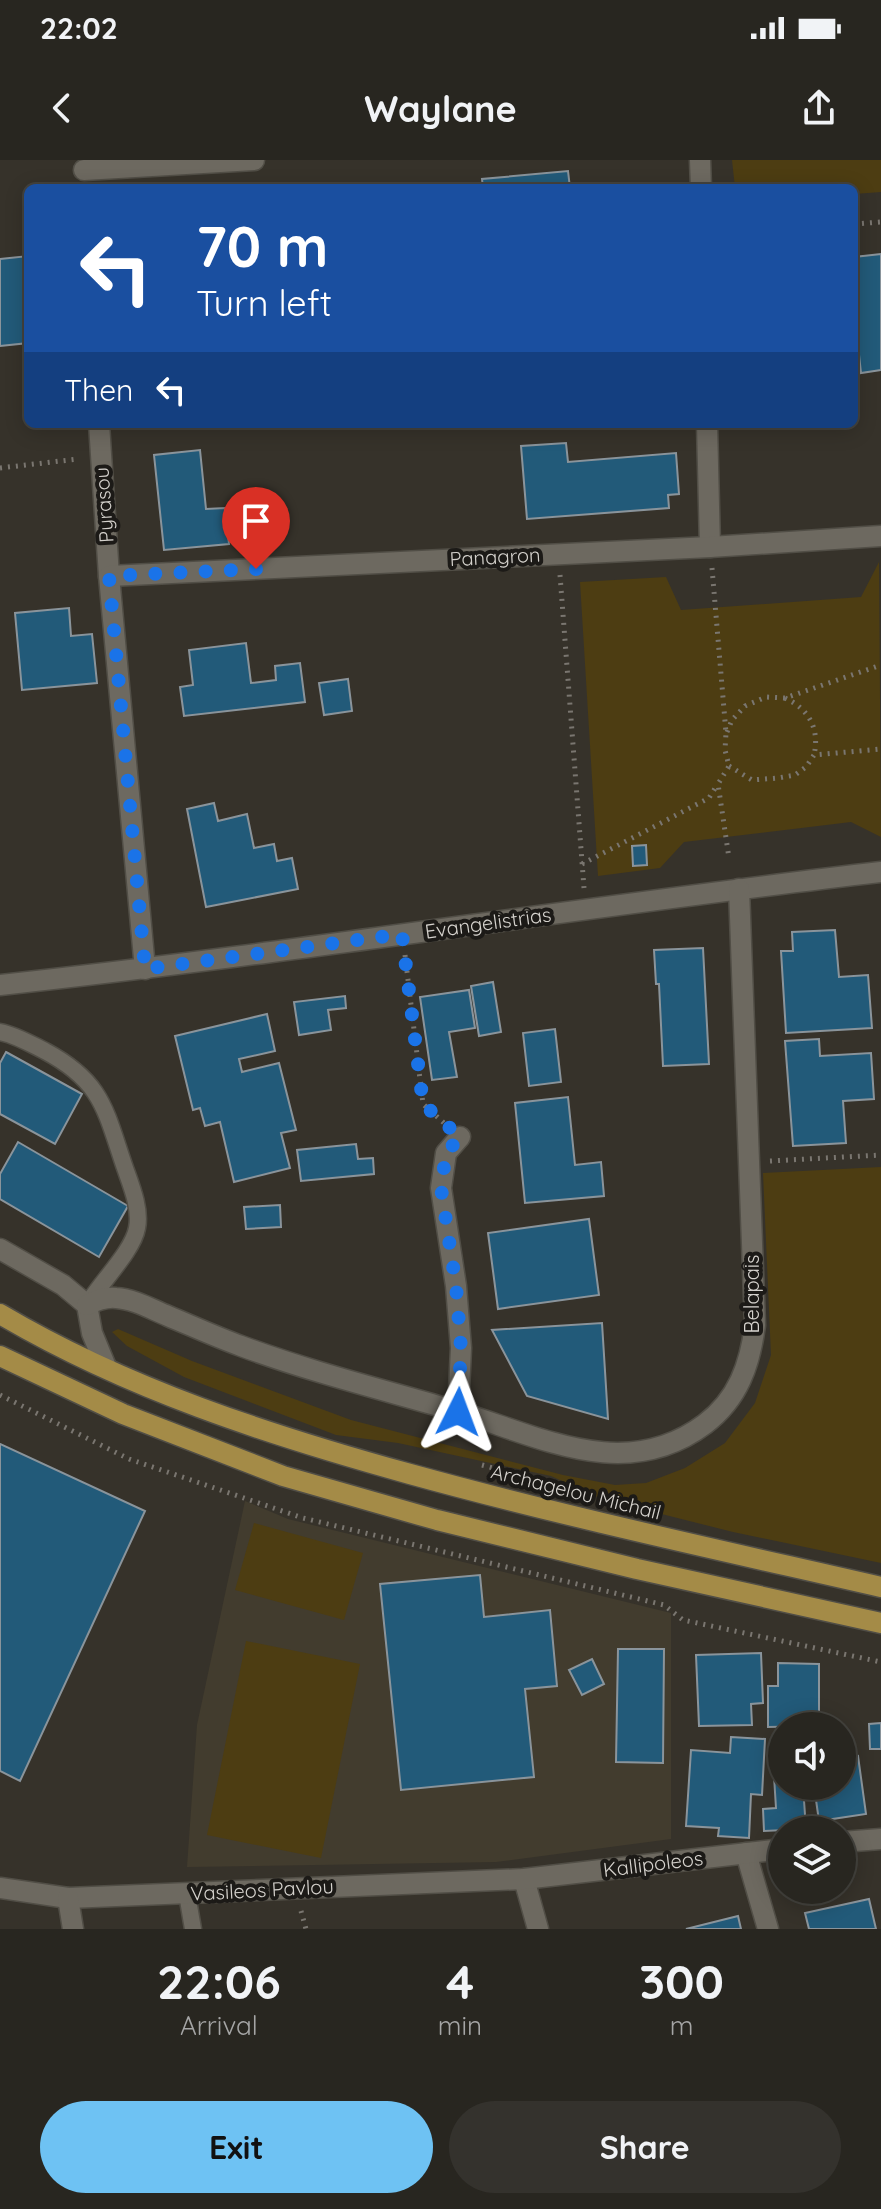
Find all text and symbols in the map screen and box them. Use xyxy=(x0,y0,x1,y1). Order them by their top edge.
text: 22:02 xyxy=(40,9,118,47)
icon: back xyxy=(40,86,84,130)
text: Waylane xyxy=(364,86,517,131)
icon: share xyxy=(797,86,841,130)
text: 70 m xyxy=(196,211,328,281)
icon: left xyxy=(64,216,168,320)
text: Turn left xyxy=(196,280,332,325)
icon: left xyxy=(149,368,193,412)
text: Then xyxy=(64,371,133,409)
street label: Pyrasou xyxy=(88,466,119,544)
pin xyxy=(222,487,290,569)
icon: arrive xyxy=(234,499,278,543)
street label: Panagron xyxy=(449,542,541,571)
street label: Evangelistrias xyxy=(423,901,553,944)
street label: Belapais xyxy=(739,1255,764,1333)
position arrow xyxy=(416,1370,500,1454)
street label: Archagelou Michail xyxy=(489,1458,664,1525)
map controls xyxy=(768,1712,856,1904)
button: sound xyxy=(768,1712,856,1800)
button: layers xyxy=(768,1816,856,1904)
street label: Kallipoleos xyxy=(602,1845,704,1882)
street label: Vasileos Pavlou xyxy=(190,1873,334,1906)
text: 22:06 xyxy=(157,1951,281,2011)
text: 4 xyxy=(446,1951,474,2011)
text: 300 xyxy=(639,1951,724,2011)
text: Arrival xyxy=(180,2009,258,2042)
text: min xyxy=(438,2009,482,2042)
text: m xyxy=(670,2009,693,2042)
button: Exit xyxy=(40,2101,433,2193)
button: Share xyxy=(449,2101,841,2193)

